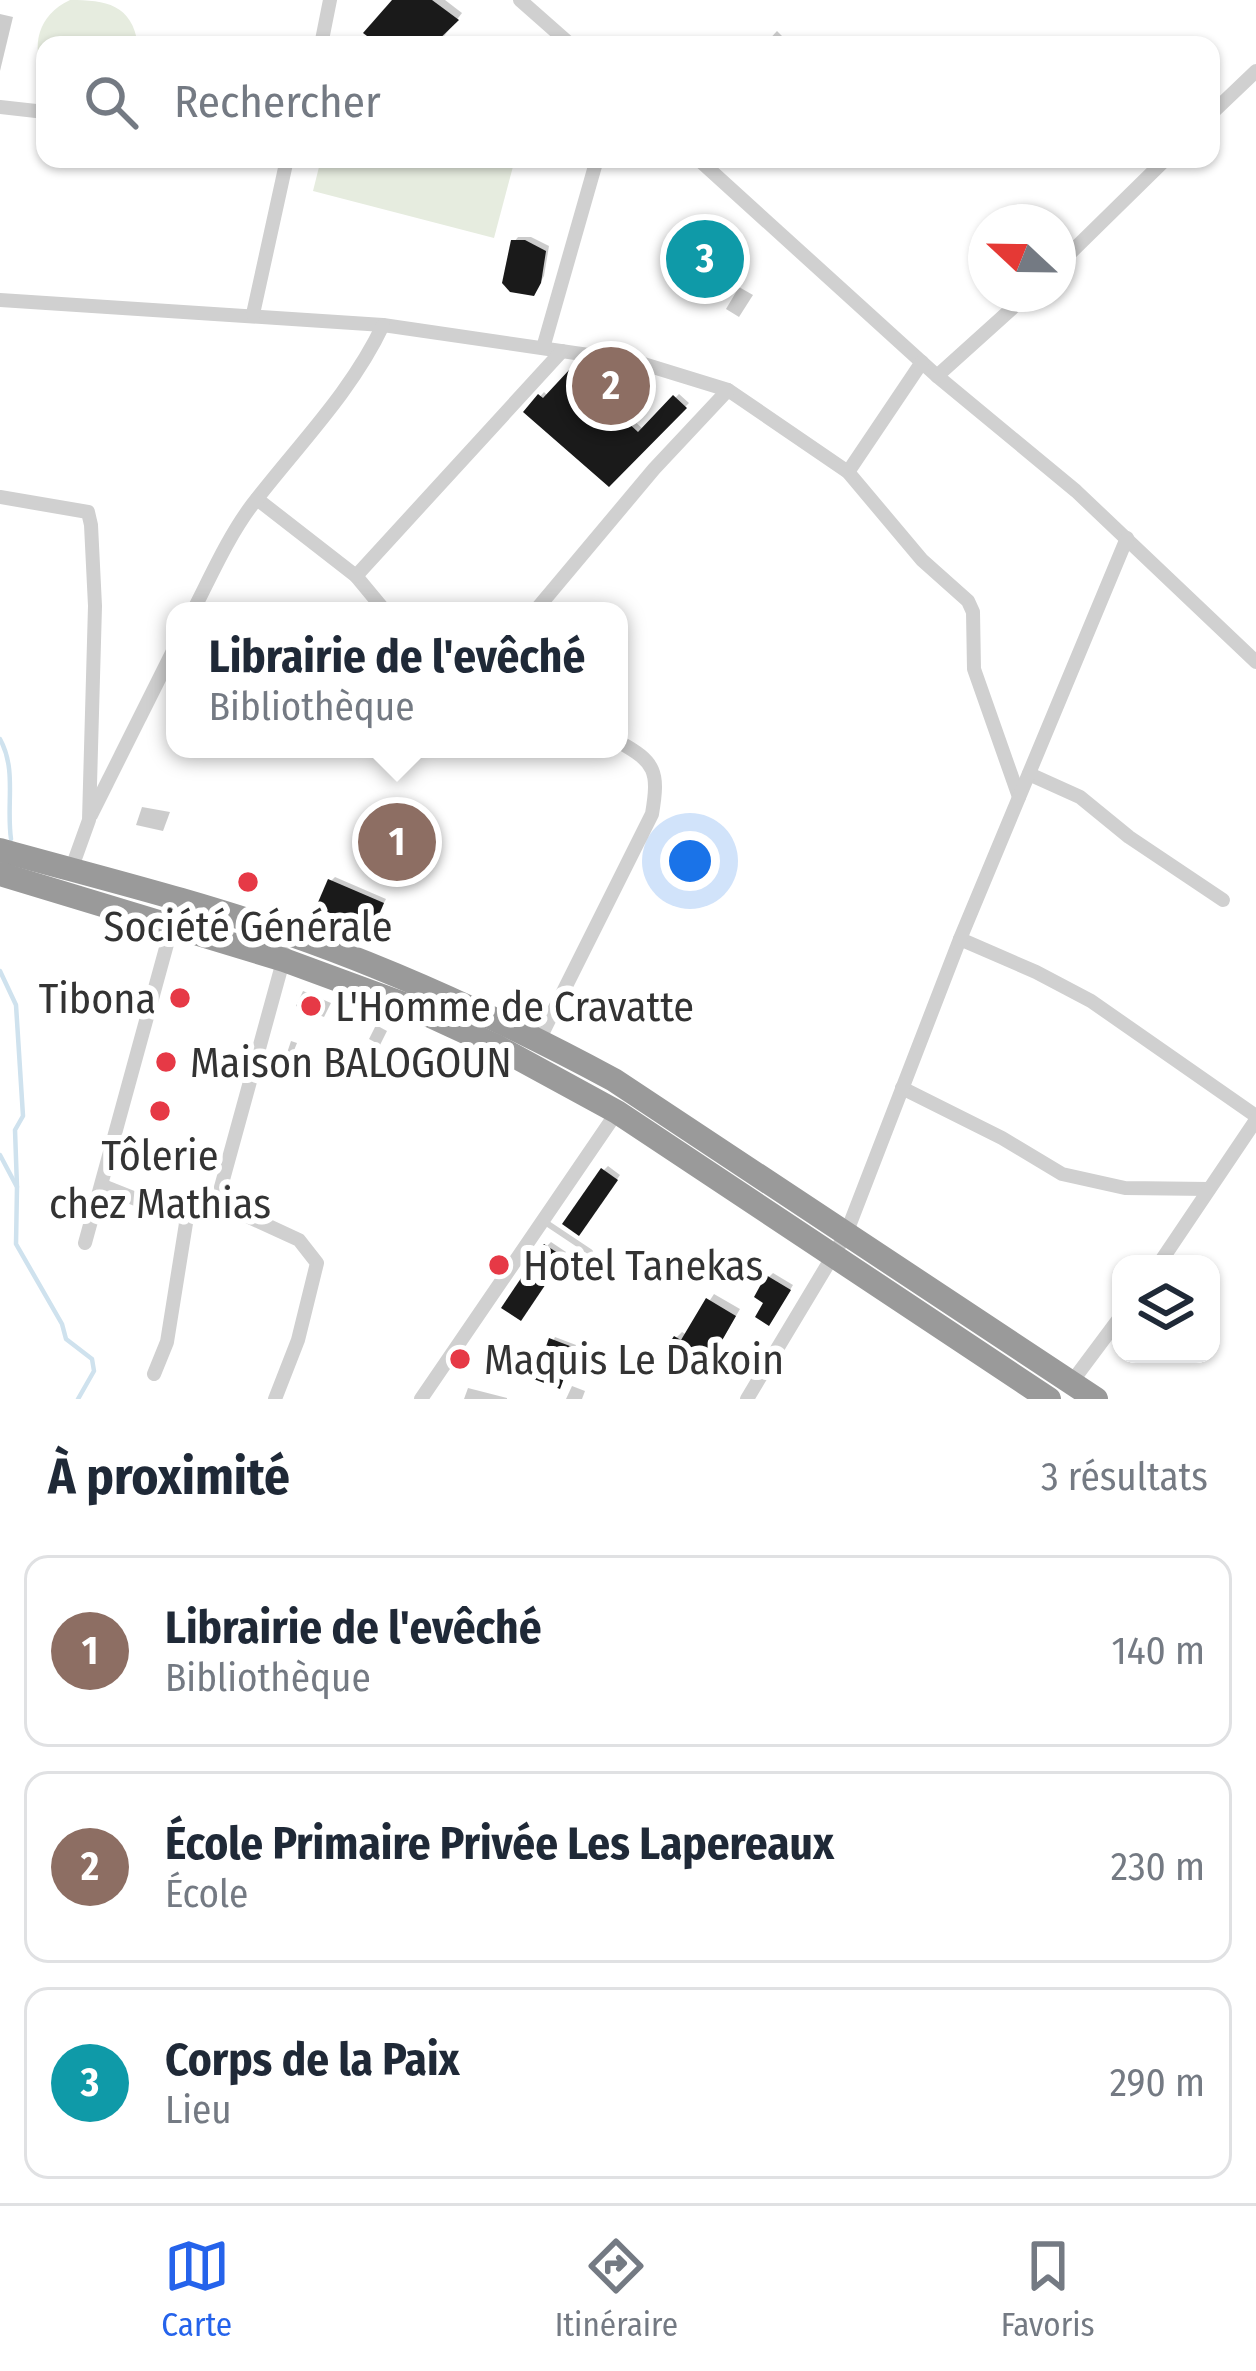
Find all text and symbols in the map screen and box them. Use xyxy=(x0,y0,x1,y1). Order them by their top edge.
search box xyxy=(36,36,1220,168)
icon: search xyxy=(78,69,144,135)
text: Rechercher xyxy=(174,75,381,129)
north arrow xyxy=(968,204,1076,312)
pin: 3 xyxy=(666,214,744,304)
pin: 2 xyxy=(572,341,650,431)
popup xyxy=(166,602,628,758)
text: Librairie de l'evêché xyxy=(209,630,585,684)
text: Bibliothèque xyxy=(209,684,414,730)
pin: 1 xyxy=(358,797,436,887)
your location xyxy=(660,831,720,891)
marker: Société Générale xyxy=(235,869,261,895)
place label: Société Générale xyxy=(104,902,392,952)
place label: Tibona xyxy=(39,974,156,1024)
place label: L'Homme de Cravatte xyxy=(335,982,694,1032)
marker: Tibona xyxy=(167,985,193,1011)
marker: L'Homme de Cravatte xyxy=(298,993,324,1019)
place label: Maison BALOGOUN xyxy=(190,1038,512,1088)
marker: Maison BALOGOUN xyxy=(153,1049,179,1075)
marker: Tôlerie chez Mathias xyxy=(147,1098,173,1124)
place label: Tôlerie chez Mathias xyxy=(49,1131,271,1229)
place label: Hotel Tanekas xyxy=(523,1241,763,1291)
marker: Hotel Tanekas xyxy=(486,1252,512,1278)
map controls xyxy=(1112,1255,1220,1363)
button: layers xyxy=(1112,1255,1220,1363)
place label: Maquis Le Dakoin xyxy=(484,1335,784,1385)
marker: Maquis Le Dakoin xyxy=(447,1346,473,1372)
text: À proximité xyxy=(48,1446,290,1508)
text: 3 résultats xyxy=(1041,1454,1208,1500)
text: Librairie de l'evêché xyxy=(165,1601,542,1655)
text: 1 xyxy=(82,1628,98,1674)
text: 140 m xyxy=(1111,1628,1205,1674)
text: Bibliothèque xyxy=(165,1655,371,1701)
text: École Primaire Privée Les Lapereaux xyxy=(165,1817,834,1871)
text: 2 xyxy=(81,1844,99,1890)
text: 230 m xyxy=(1111,1844,1205,1890)
text: École xyxy=(165,1871,248,1917)
text: Corps de la Paix xyxy=(165,2033,460,2087)
text: 3 xyxy=(81,2060,99,2106)
text: 290 m xyxy=(1110,2060,1205,2106)
text: Lieu xyxy=(165,2087,232,2133)
tab: Carte xyxy=(161,2233,232,2345)
tab: Itinéraire xyxy=(555,2233,678,2345)
tab: Favoris xyxy=(1001,2233,1095,2345)

